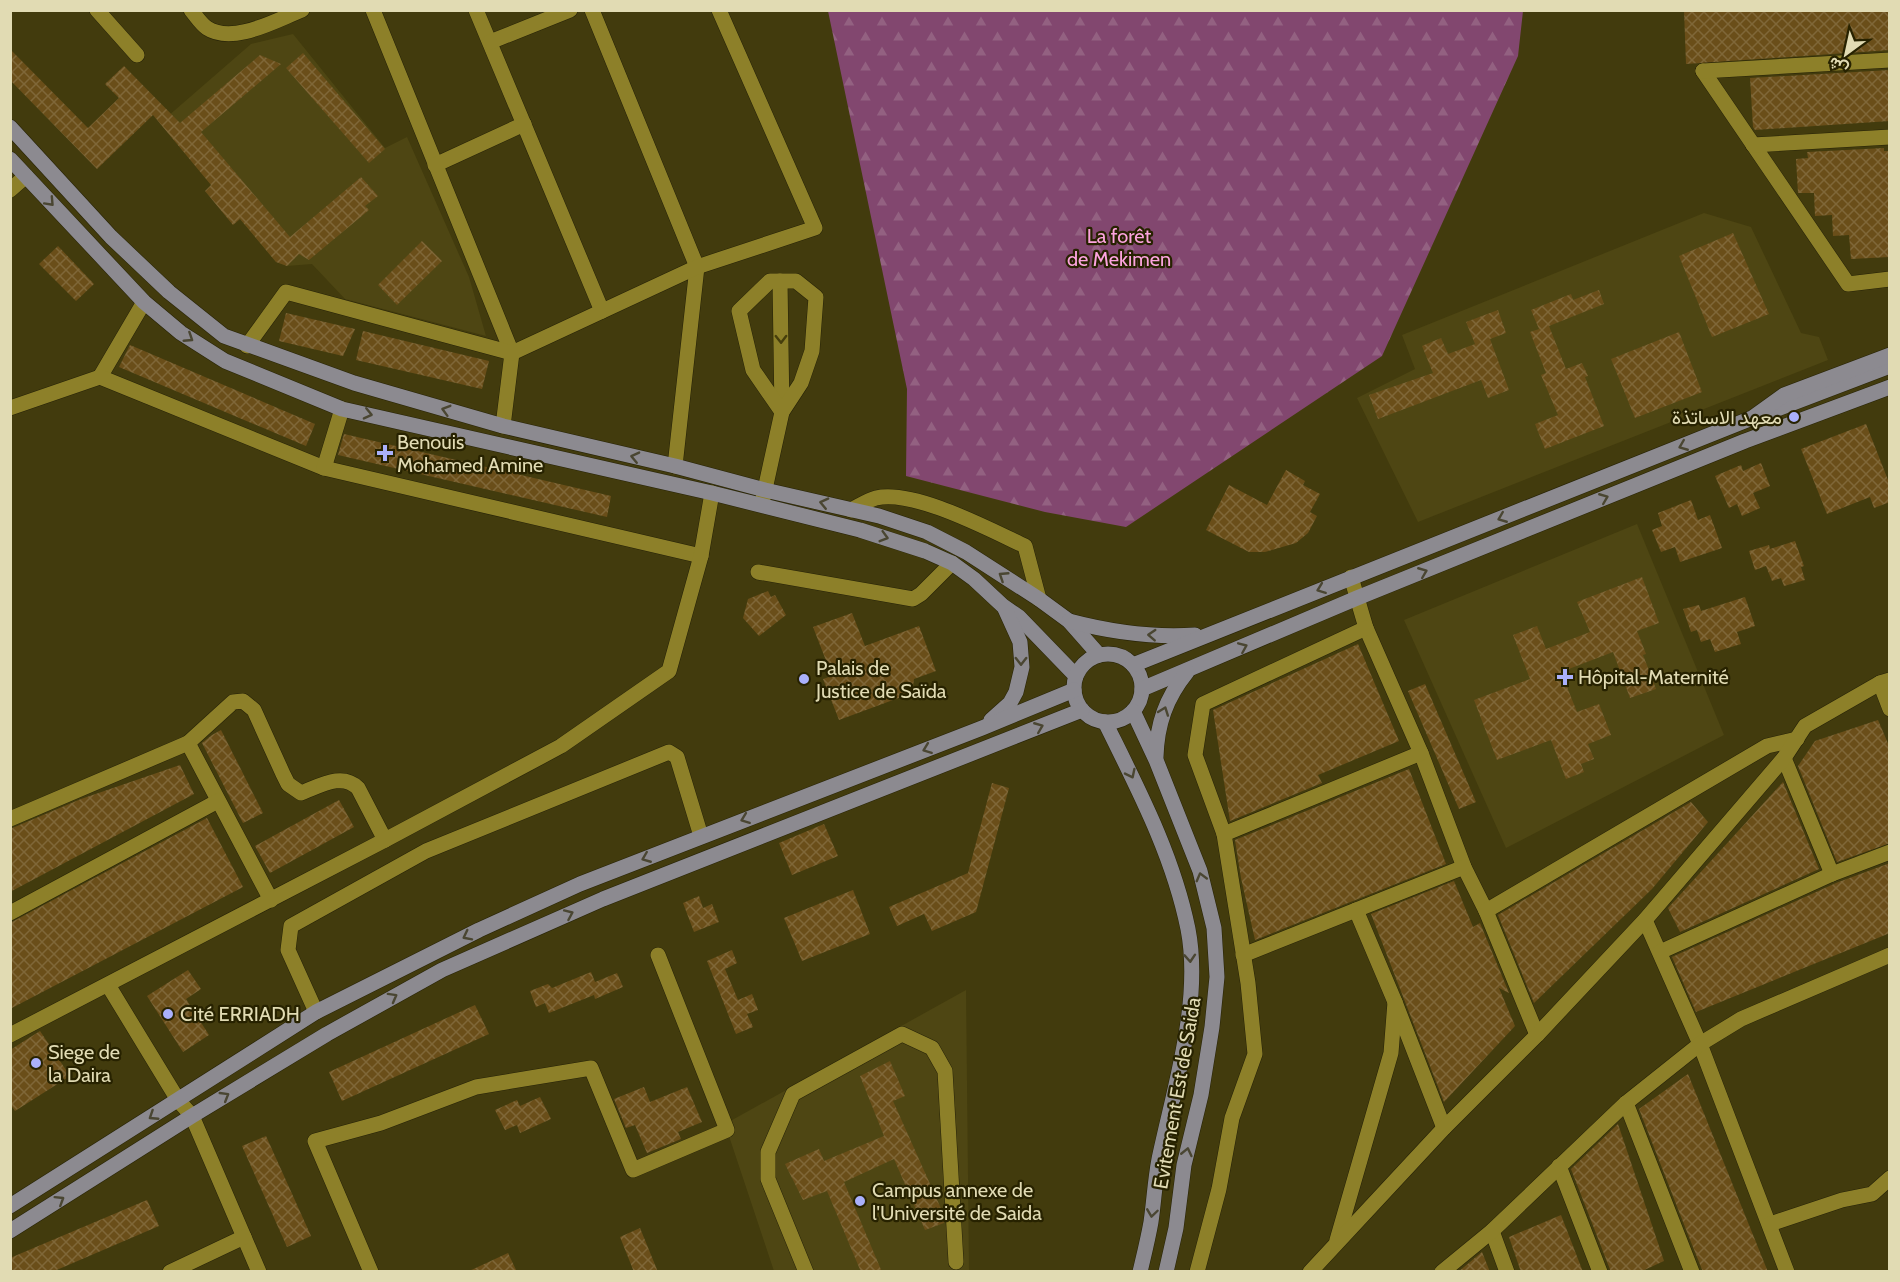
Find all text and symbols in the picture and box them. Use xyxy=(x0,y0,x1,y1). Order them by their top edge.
north arrow xyxy=(1816,24,1876,84)
text: ش xyxy=(1825,53,1851,79)
one-way arrow xyxy=(43,195,54,205)
park label: La forêt de Mekimen xyxy=(1067,224,1171,271)
one-way arrow xyxy=(182,331,193,342)
one-way arrow xyxy=(775,335,787,344)
one-way arrow xyxy=(441,405,452,417)
place label: معهد الاساتذة xyxy=(1672,405,1782,430)
one-way arrow xyxy=(362,407,372,420)
marker: معهد الاساتذة xyxy=(1787,410,1801,424)
place label: Benouis Mohamed Amine xyxy=(397,430,543,477)
one-way arrow xyxy=(1679,438,1689,451)
marker: Benouis Mohamed Amine xyxy=(378,446,392,460)
one-way arrow xyxy=(630,451,640,464)
one-way arrow xyxy=(1597,493,1608,505)
one-way arrow xyxy=(820,498,830,511)
one-way arrow xyxy=(1498,511,1509,523)
one-way arrow xyxy=(878,530,889,542)
one-way arrow xyxy=(1417,567,1428,579)
one-way arrow xyxy=(999,572,1010,583)
one-way arrow xyxy=(1316,582,1327,594)
one-way arrow xyxy=(1147,629,1156,642)
one-way arrow xyxy=(1237,642,1248,654)
place label: Palais de Justice de Saïda xyxy=(815,656,947,703)
one-way arrow xyxy=(1015,656,1027,665)
place label: Hôpital-Maternité xyxy=(1578,665,1729,689)
marker: Hôpital-Maternité xyxy=(1556,668,1574,686)
marker: Palais de Justice de Saïda xyxy=(797,672,811,686)
one-way arrow xyxy=(1156,706,1169,717)
one-way arrow xyxy=(1033,722,1044,734)
one-way arrow xyxy=(922,742,933,754)
one-way arrow xyxy=(1123,768,1135,779)
one-way arrow xyxy=(740,812,751,824)
one-way arrow xyxy=(641,851,652,863)
one-way arrow xyxy=(1196,872,1209,882)
one-way arrow xyxy=(563,909,574,921)
one-way arrow xyxy=(463,928,474,940)
one-way arrow xyxy=(1183,954,1196,963)
one-way arrow xyxy=(387,993,397,1005)
street label: Evitement Est de Saida xyxy=(1148,995,1206,1191)
place label: Cité ERRIADH xyxy=(180,1002,300,1026)
marker: Cité ERRIADH xyxy=(161,1007,175,1021)
place label: Siege de la Daira xyxy=(48,1040,120,1087)
marker: Siege de la Daira xyxy=(29,1056,43,1070)
one-way arrow xyxy=(219,1092,229,1104)
one-way arrow xyxy=(149,1108,159,1120)
one-way arrow xyxy=(1180,1147,1193,1157)
place label: Campus annexe de l'Université de Saida xyxy=(872,1178,1042,1225)
marker: Campus annexe de l'Université de Saida xyxy=(853,1194,867,1208)
one-way arrow xyxy=(53,1196,64,1207)
one-way arrow xyxy=(1146,1208,1159,1217)

